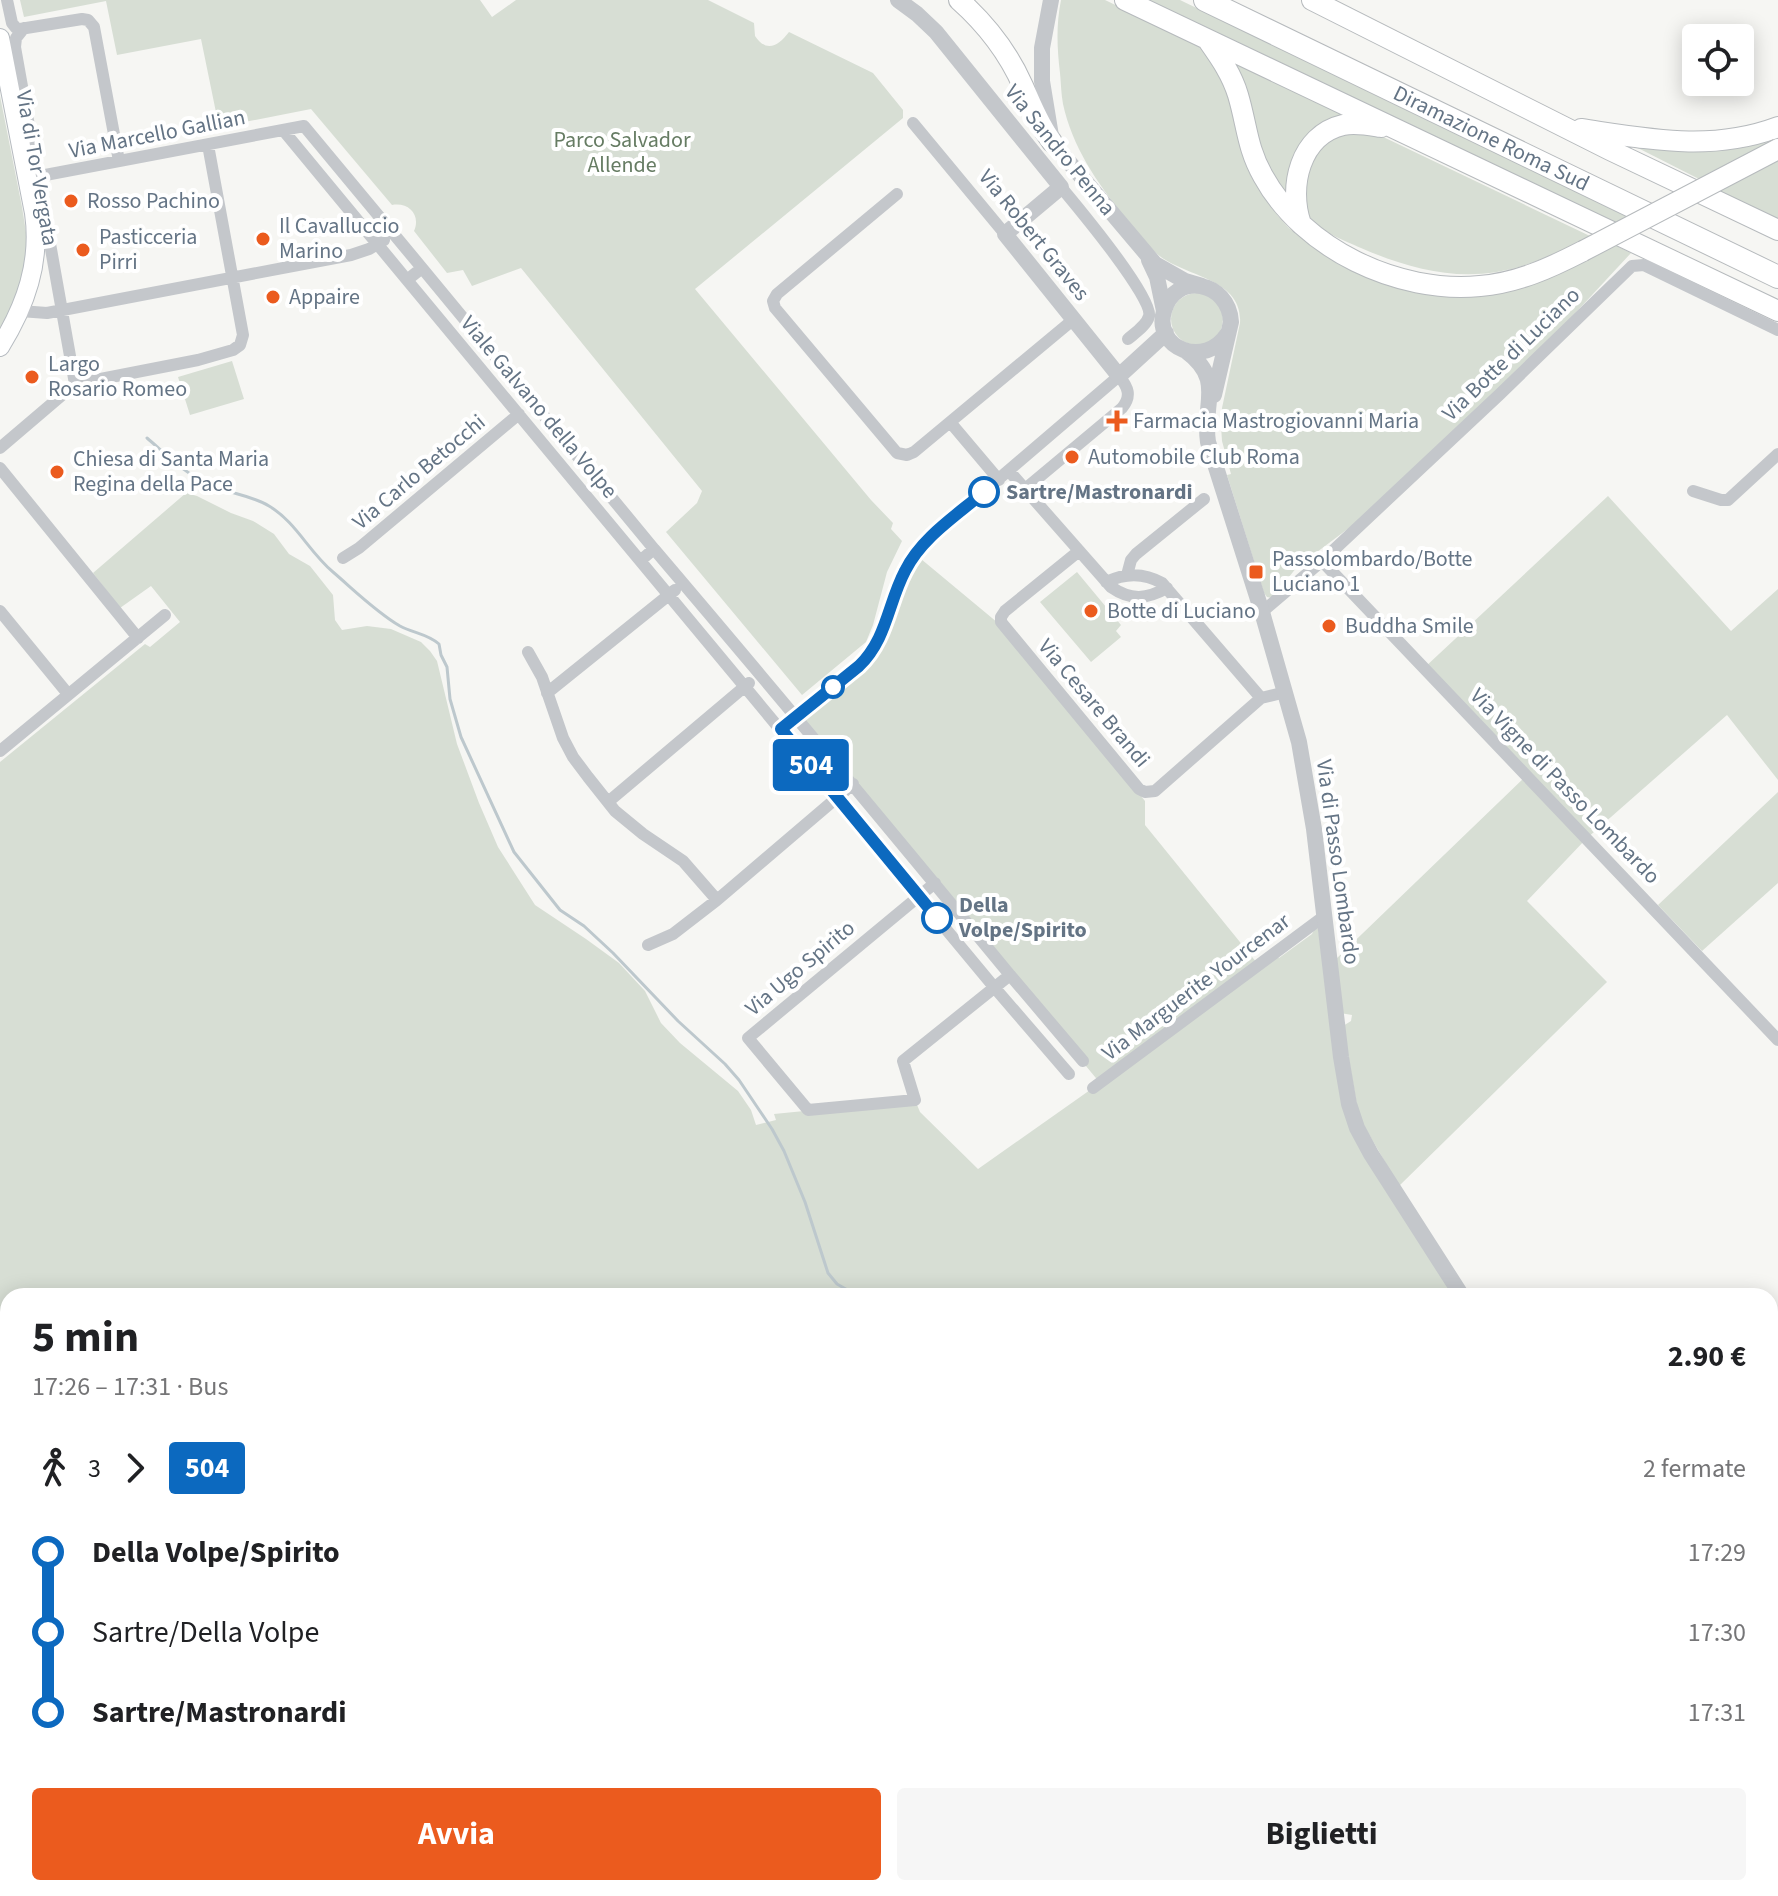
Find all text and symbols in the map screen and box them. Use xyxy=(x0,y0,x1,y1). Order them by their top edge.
map controls xyxy=(1682,24,1754,96)
button: locate xyxy=(1682,24,1754,96)
street label: Via Sandro Penna xyxy=(997,77,1123,223)
street label: Diramazione Roma Sud xyxy=(1388,77,1595,199)
street label: Via di Tor Vergata xyxy=(8,88,66,248)
street label: Via Marcello Gallian xyxy=(66,101,248,167)
park label: Parco Salvador Allende xyxy=(553,124,691,181)
street label: Via Robert Graves xyxy=(971,162,1097,308)
place label: Rosso Pachino xyxy=(87,185,220,217)
marker: Rosso Pachino xyxy=(62,192,80,210)
place label: Il Cavalluccio Marino xyxy=(279,210,400,267)
place label: Pasticceria Pirri xyxy=(99,221,197,278)
marker: Il Cavalluccio Marino xyxy=(254,230,272,248)
marker: Pasticceria Pirri xyxy=(74,241,92,259)
street label: Via Botte di Luciano xyxy=(1435,280,1587,428)
place label: Appaire xyxy=(289,281,360,313)
marker: Appaire xyxy=(264,288,282,306)
street label: Viale Galvano della Volpe xyxy=(453,309,625,505)
place label: Largo Rosario Romeo xyxy=(48,348,187,405)
marker: Largo Rosario Romeo xyxy=(23,368,41,386)
place label: Farmacia Mastrogiovanni Maria xyxy=(1133,405,1419,437)
street label: Via Carlo Betocchi xyxy=(345,407,493,537)
marker: Farmacia Mastrogiovanni Maria xyxy=(1108,412,1126,430)
place label: Automobile Club Roma xyxy=(1088,441,1300,473)
place label: Chiesa di Santa Maria Regina della Pace xyxy=(73,443,269,500)
marker: Automobile Club Roma xyxy=(1063,448,1081,466)
marker: Chiesa di Santa Maria Regina della Pace xyxy=(48,463,66,481)
place label: Sartre/Mastronardi xyxy=(1006,476,1193,508)
marker: Sartre/Mastronardi xyxy=(969,477,999,507)
place label: Passolombardo/Botte Luciano 1 xyxy=(1272,543,1473,600)
marker: Passolombardo/Botte Luciano 1 xyxy=(1247,563,1265,581)
place label: Botte di Luciano xyxy=(1107,595,1256,627)
marker: Botte di Luciano xyxy=(1082,602,1100,620)
place label: Buddha Smile xyxy=(1345,610,1474,642)
marker: Buddha Smile xyxy=(1320,617,1338,635)
street label: Via Cesare Brandi xyxy=(1030,632,1158,774)
unlabelled marker xyxy=(822,676,844,698)
street label: Via Vigne di Passo Lombardo xyxy=(1463,681,1667,891)
line badge: 504 xyxy=(765,739,857,791)
text: 504 xyxy=(789,745,833,785)
street label: Via di Passo Lombardo xyxy=(1308,757,1368,967)
place label: Della Volpe/Spirito xyxy=(958,889,1087,946)
marker: Della Volpe/Spirito xyxy=(922,903,952,933)
street label: Via Marguerite Yourcenar xyxy=(1095,905,1297,1068)
street label: Via Ugo Spirito xyxy=(738,912,862,1024)
text: 5 min xyxy=(32,1306,139,1369)
text: 2.90 € xyxy=(1668,1335,1746,1378)
text: 17:26 – 17:31 · Bus xyxy=(32,1368,228,1405)
icon: walk xyxy=(32,1446,76,1490)
icon: forward xyxy=(113,1446,157,1490)
text: 504 xyxy=(185,1448,229,1488)
text: 3 xyxy=(88,1450,101,1487)
text: 2 fermate xyxy=(1643,1450,1746,1487)
text: Della Volpe/Spirito xyxy=(92,1531,340,1574)
text: 17:29 xyxy=(1688,1534,1746,1571)
text: Sartre/Della Volpe xyxy=(92,1611,319,1654)
text: 17:30 xyxy=(1688,1614,1746,1651)
text: Sartre/Mastronardi xyxy=(92,1691,347,1734)
text: 17:31 xyxy=(1688,1694,1746,1731)
button: Avvia xyxy=(32,1788,881,1880)
button: Biglietti xyxy=(897,1788,1746,1880)

